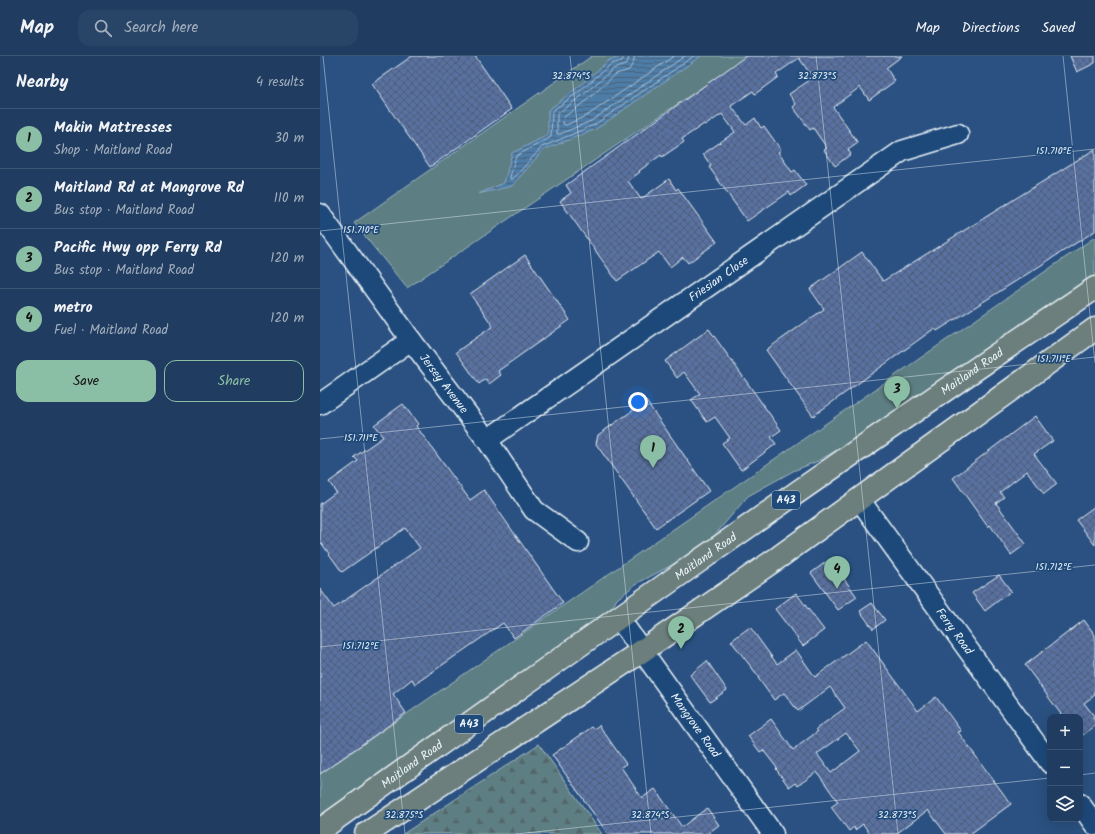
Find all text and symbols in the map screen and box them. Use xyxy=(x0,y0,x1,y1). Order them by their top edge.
search box xyxy=(78,10,358,46)
text: Map xyxy=(20,13,54,43)
text: Search here xyxy=(124,16,198,40)
icon: search xyxy=(92,17,114,39)
text: Map xyxy=(915,17,940,39)
text: Directions xyxy=(962,17,1020,39)
text: Saved xyxy=(1042,17,1075,39)
text: 32.874°S xyxy=(552,68,591,84)
text: 32.873°S xyxy=(798,68,837,84)
text: Nearby xyxy=(16,69,68,96)
text: 4 results xyxy=(256,72,304,93)
text: Makin Mattresses xyxy=(54,116,172,140)
text: 1 xyxy=(27,128,31,149)
text: 30 m xyxy=(275,128,304,149)
text: Shop · Maitland Road xyxy=(54,140,172,161)
text: 151.710°E xyxy=(1036,143,1073,159)
text: Maitland Rd at Mangrove Rd xyxy=(54,176,244,200)
text: 2 xyxy=(25,188,33,209)
text: 110 m xyxy=(274,188,304,209)
text: Bus stop · Maitland Road xyxy=(54,200,194,221)
text: 151.710°E xyxy=(343,222,380,238)
text: Pacific Hwy opp Ferry Rd xyxy=(54,236,222,260)
text: 3 xyxy=(25,248,33,269)
text: 120 m xyxy=(270,248,304,269)
street label: Friesian Close xyxy=(684,251,753,306)
text: Bus stop · Maitland Road xyxy=(54,260,194,281)
text: metro xyxy=(54,296,93,320)
text: 4 xyxy=(25,308,33,329)
text: 120 m xyxy=(270,308,304,329)
text: Fuel · Maitland Road xyxy=(54,320,168,341)
street label: Maitland Road xyxy=(937,343,1008,400)
street label: Jersey Avenue xyxy=(415,349,474,418)
text: 151.711°E xyxy=(1037,351,1072,367)
button: Save xyxy=(16,360,156,402)
button: Share xyxy=(164,360,304,402)
pin: 3 xyxy=(884,376,910,409)
your location xyxy=(628,392,648,412)
text: 151.711°E xyxy=(344,430,379,446)
pin: 1 xyxy=(640,435,666,468)
road number: A43 xyxy=(772,491,800,509)
street label: Maitland Road xyxy=(671,527,742,585)
pin: 4 xyxy=(824,556,850,589)
text: 151.712°E xyxy=(1036,559,1074,575)
street label: Ferry Road xyxy=(931,604,979,659)
pin: 2 xyxy=(668,616,694,649)
text: 151.712°E xyxy=(343,638,381,654)
street label: Mangrove Road xyxy=(665,689,726,762)
map controls xyxy=(1047,714,1083,822)
button: + xyxy=(1047,714,1083,750)
road number: A43 xyxy=(455,715,483,733)
street label: Maitland Road xyxy=(377,735,448,793)
button: − xyxy=(1047,750,1083,786)
button: layers xyxy=(1047,786,1083,822)
text: 32.875°S xyxy=(385,807,424,823)
text: 32.874°S xyxy=(631,807,670,823)
text: 32.873°S xyxy=(878,807,917,823)

